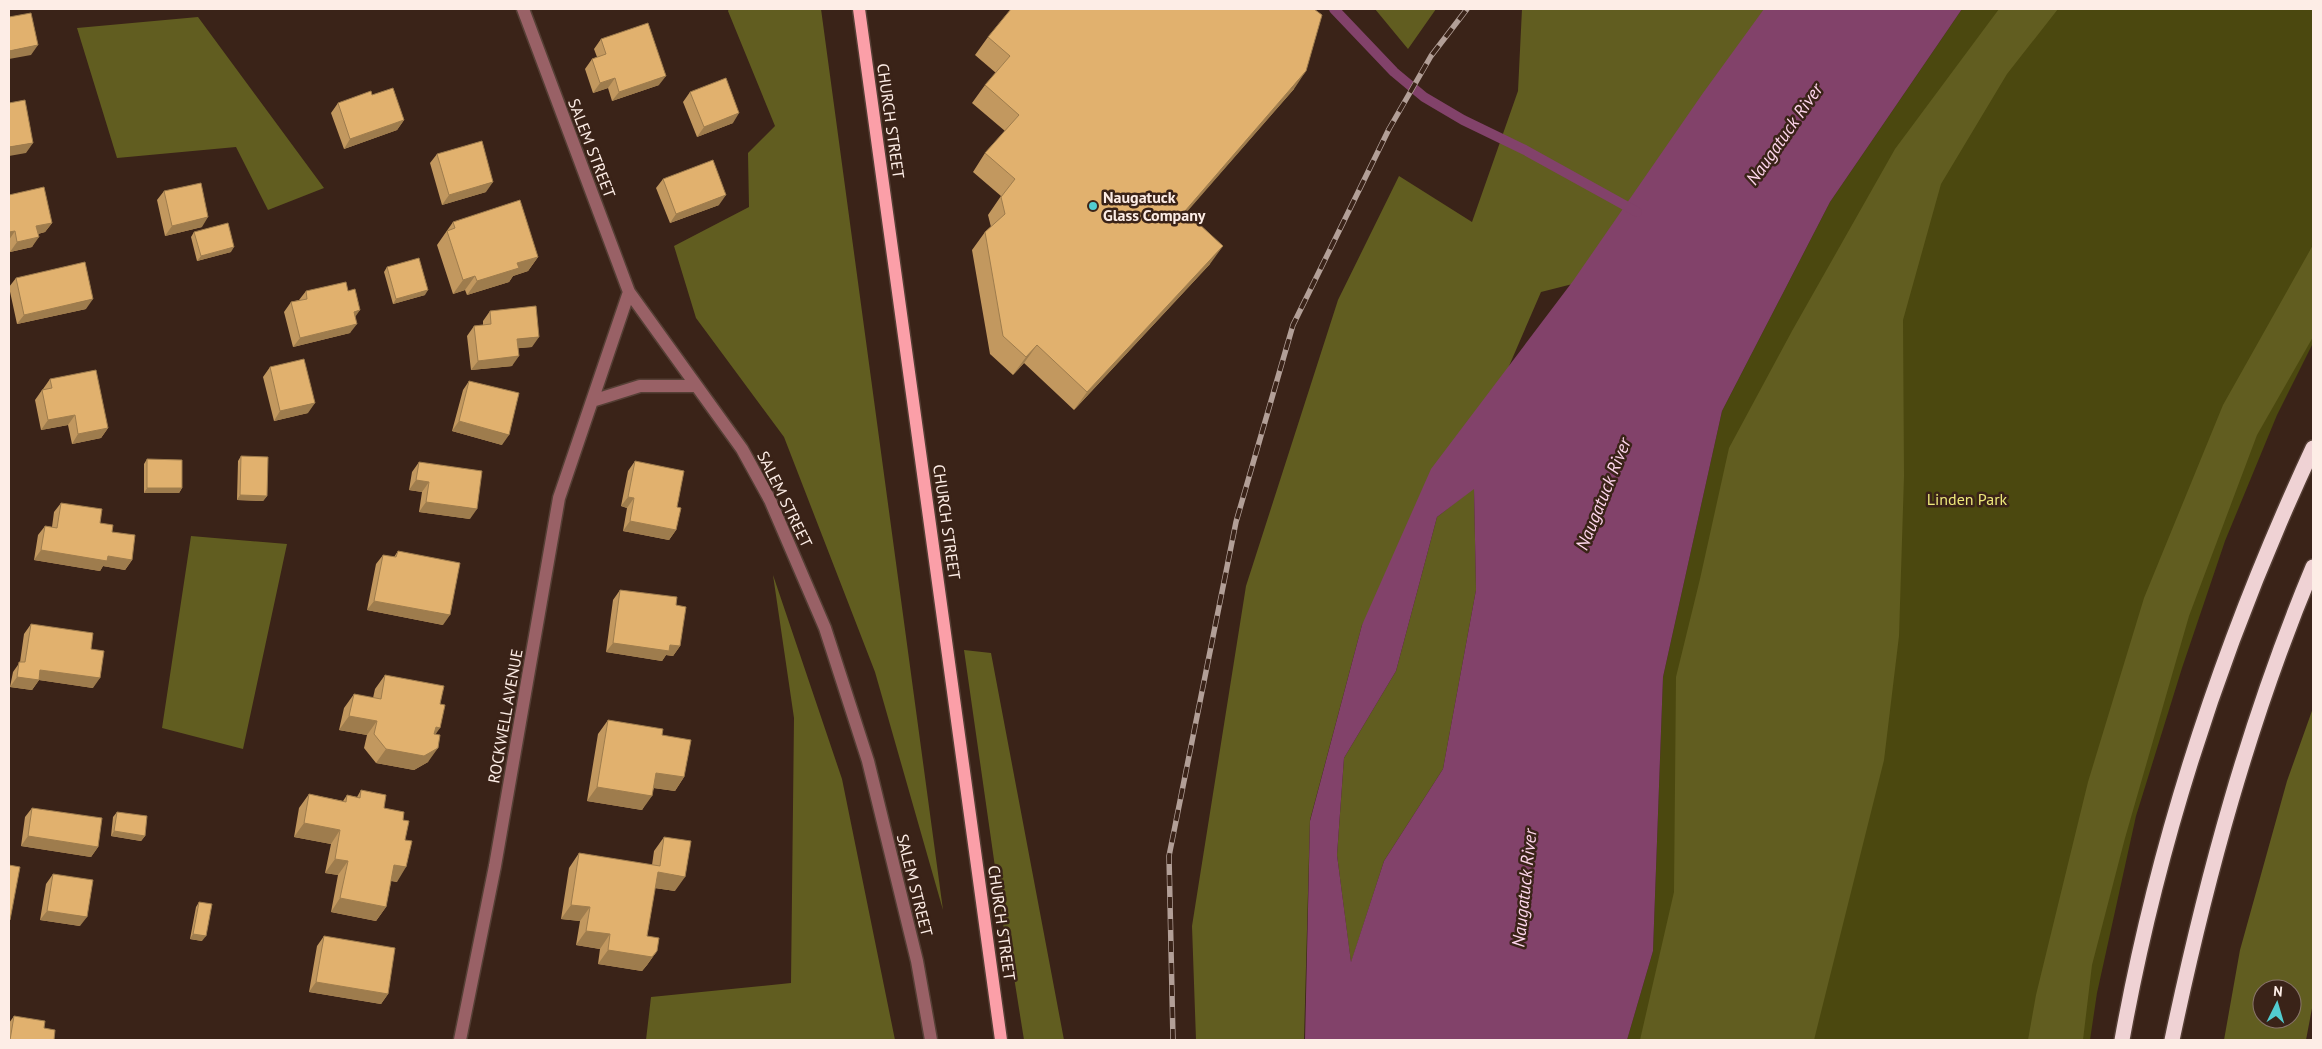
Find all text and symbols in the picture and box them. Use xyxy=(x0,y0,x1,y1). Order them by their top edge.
street label: CHURCH STREET xyxy=(873,62,909,180)
water label: Naugatuck River xyxy=(1741,78,1828,189)
street label: SALEM STREET xyxy=(564,96,620,201)
place label: Naugatuck Glass Company xyxy=(1103,187,1206,225)
marker: Naugatuck Glass Company xyxy=(1087,200,1099,212)
water label: Naugatuck River xyxy=(1570,434,1636,553)
street label: SALEM STREET xyxy=(753,448,817,550)
street label: CHURCH STREET xyxy=(929,463,965,581)
park label: Linden Park xyxy=(1927,489,2008,509)
street label: ROCKWELL AVENUE xyxy=(483,647,527,785)
water label: Naugatuck River xyxy=(1506,827,1542,948)
street label: SALEM STREET xyxy=(893,832,937,938)
street label: CHURCH STREET xyxy=(984,864,1020,982)
north arrow xyxy=(2252,979,2302,1029)
text: N xyxy=(2273,982,2284,1000)

